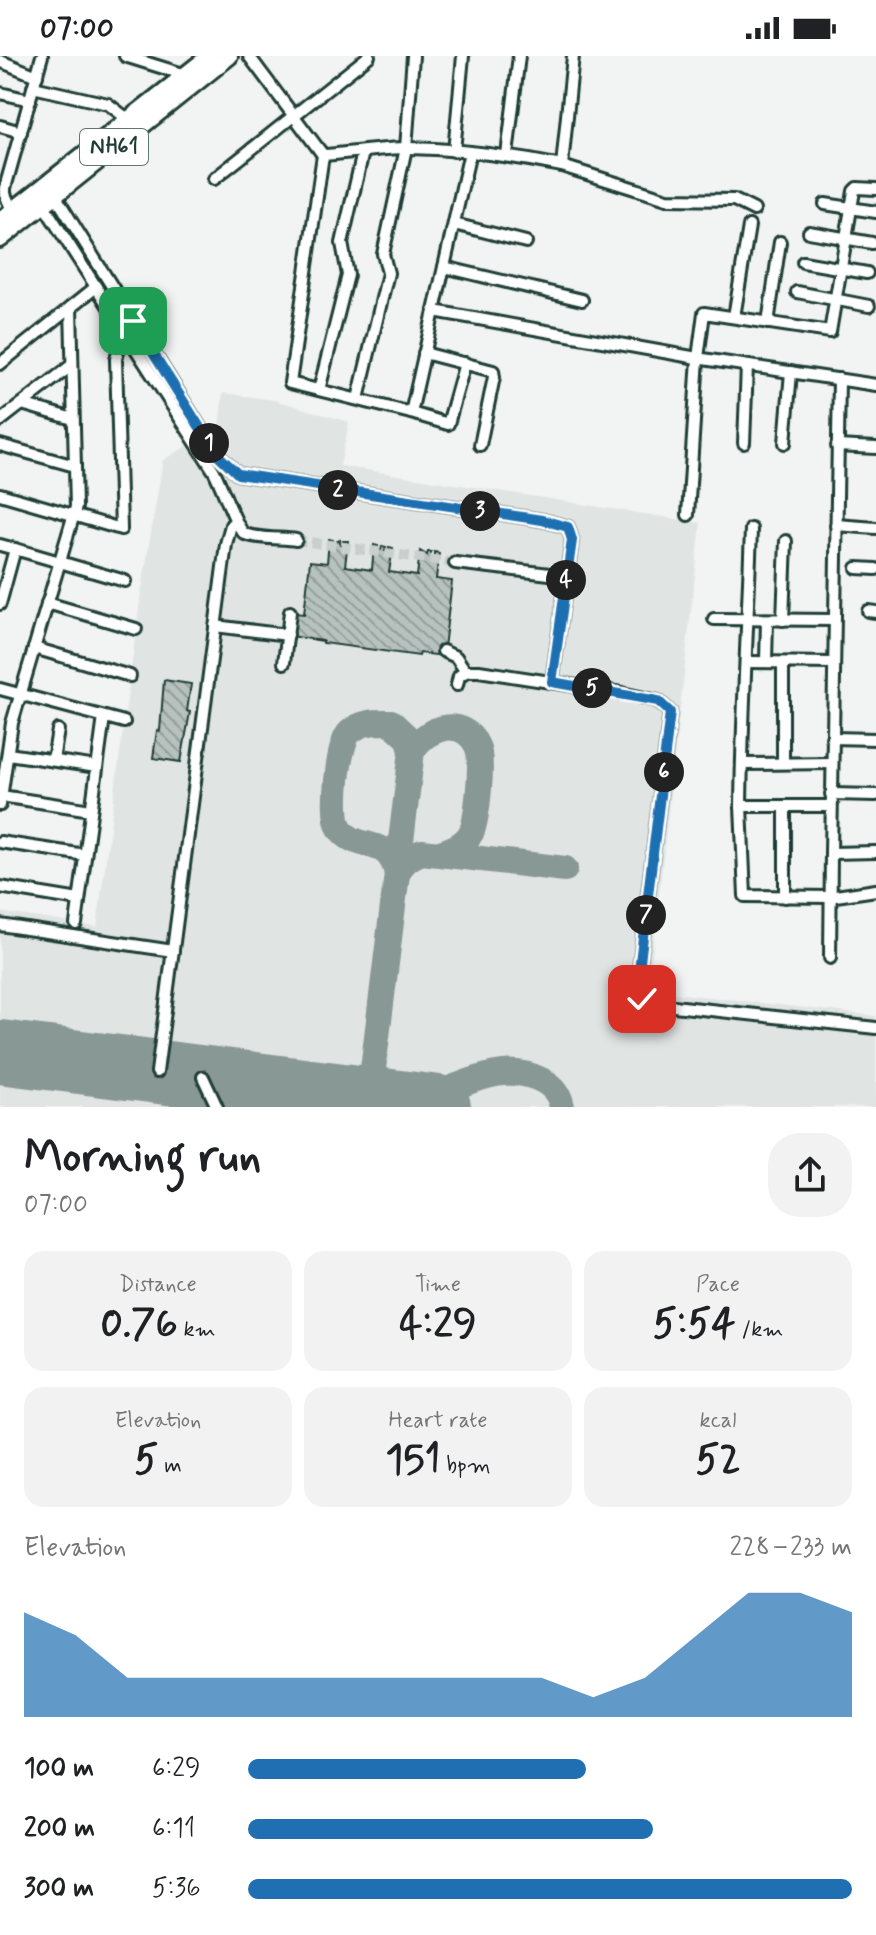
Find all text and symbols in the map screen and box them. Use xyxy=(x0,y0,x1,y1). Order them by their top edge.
text: 07:00 xyxy=(40,9,114,48)
road number: NH61 xyxy=(80,129,148,165)
pin xyxy=(99,287,167,355)
icon: arrive xyxy=(111,299,155,343)
pin: 1 xyxy=(189,423,229,463)
text: 1 xyxy=(204,429,214,457)
pin: 2 xyxy=(318,470,358,510)
text: 2 xyxy=(333,476,343,504)
pin: 3 xyxy=(460,491,500,531)
text: 3 xyxy=(475,497,485,525)
pin: 4 xyxy=(546,560,586,600)
text: 4 xyxy=(560,566,572,594)
pin: 5 xyxy=(572,668,612,708)
text: 5 xyxy=(585,674,599,702)
pin: 6 xyxy=(644,752,684,792)
text: 6 xyxy=(658,758,670,786)
pin: 7 xyxy=(626,895,666,935)
text: 7 xyxy=(639,901,653,929)
pin xyxy=(608,965,676,1033)
icon: check xyxy=(620,977,664,1021)
text: Morning run xyxy=(24,1129,261,1187)
button: share xyxy=(768,1133,852,1217)
text: 07:00 xyxy=(24,1188,88,1222)
text: Distance xyxy=(119,1271,197,1299)
text: Time xyxy=(415,1271,461,1299)
text: Pace xyxy=(696,1271,740,1299)
text: 0.76 xyxy=(100,1299,178,1351)
text: 4:29 xyxy=(399,1299,477,1351)
text: 5:54 xyxy=(653,1299,736,1351)
text: km xyxy=(178,1316,216,1344)
text: /km xyxy=(736,1316,783,1344)
text: Elevation xyxy=(115,1407,201,1435)
text: Heart rate xyxy=(389,1407,487,1435)
text: kcal xyxy=(700,1407,736,1435)
text: 5 xyxy=(134,1435,158,1487)
text: 151 xyxy=(385,1435,440,1487)
text: 52 xyxy=(695,1435,741,1487)
text: m xyxy=(158,1452,182,1480)
text: bpm xyxy=(440,1452,491,1480)
text: Elevation xyxy=(24,1531,126,1565)
text: 228–233 m xyxy=(729,1531,852,1565)
text: 100 m xyxy=(24,1752,94,1786)
text: 6:29 xyxy=(152,1752,201,1786)
text: 200 m xyxy=(24,1812,95,1846)
text: 6:11 xyxy=(152,1812,195,1846)
text: 300 m xyxy=(24,1872,94,1906)
text: 5:36 xyxy=(152,1872,201,1906)

